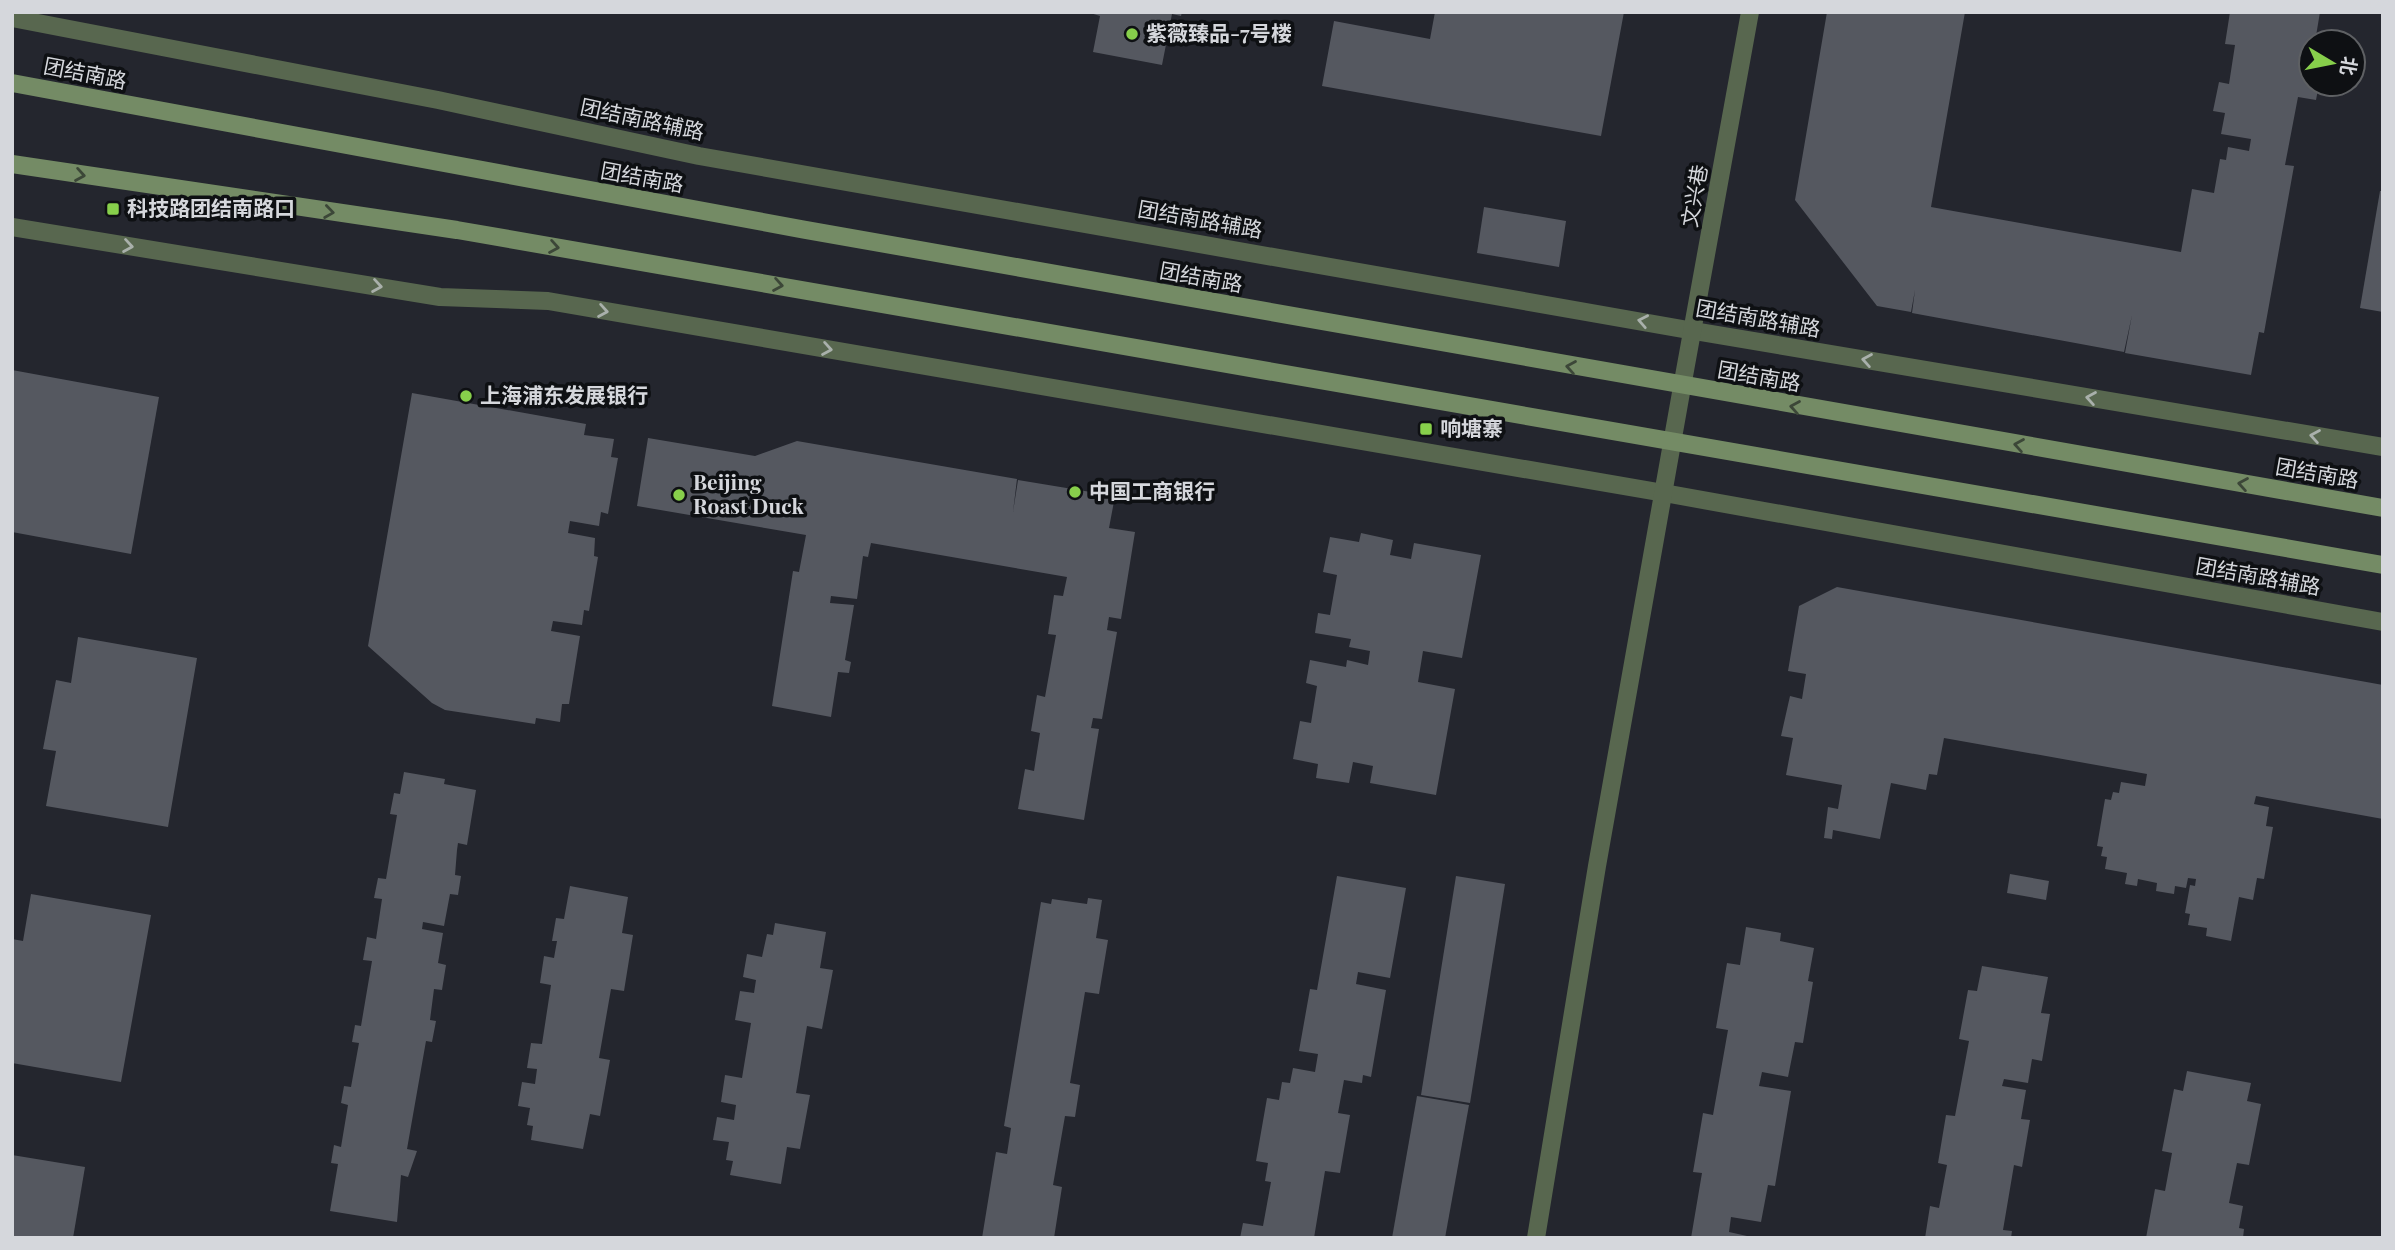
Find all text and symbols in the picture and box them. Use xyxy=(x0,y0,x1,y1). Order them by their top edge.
place label: 紫薇臻品-7号楼 xyxy=(1146,18,1292,46)
marker: 紫薇臻品-7号楼 xyxy=(1124,26,1140,42)
north arrow xyxy=(2297,28,2367,98)
street label: 团结南路 xyxy=(41,50,129,94)
text: 北 xyxy=(2335,55,2364,78)
street label: 团结南路辅路 xyxy=(578,91,707,145)
street label: 团结南路 xyxy=(599,155,686,197)
street label: 文兴巷 xyxy=(1674,162,1712,229)
one-way arrow xyxy=(74,167,85,182)
place label: 科技路团结南路口 xyxy=(127,193,295,221)
street label: 团结南路辅路 xyxy=(1136,193,1265,243)
marker: 科技路团结南路口 xyxy=(105,201,121,217)
one-way arrow xyxy=(323,204,335,219)
one-way arrow xyxy=(122,238,134,253)
one-way arrow xyxy=(548,239,560,254)
street label: 团结南路 xyxy=(1158,255,1245,297)
one-way arrow xyxy=(772,277,784,292)
one-way arrow xyxy=(371,278,383,293)
street label: 团结南路辅路 xyxy=(1694,292,1823,342)
one-way arrow xyxy=(597,303,608,318)
one-way arrow xyxy=(1637,315,1649,330)
one-way arrow xyxy=(821,341,833,356)
one-way arrow xyxy=(1861,353,1873,368)
street label: 团结南路 xyxy=(1716,354,1803,396)
one-way arrow xyxy=(1565,360,1577,375)
place label: 上海浦东发展银行 xyxy=(480,380,648,408)
marker: 上海浦东发展银行 xyxy=(458,388,474,404)
one-way arrow xyxy=(2085,391,2097,406)
one-way arrow xyxy=(1789,400,1801,415)
place label: 响塘寨 xyxy=(1440,413,1503,441)
marker: 响塘寨 xyxy=(1418,421,1434,437)
one-way arrow xyxy=(2310,429,2321,444)
one-way arrow xyxy=(2013,438,2025,453)
street label: 团结南路 xyxy=(2274,451,2361,493)
place label: Beijing Roast Duck xyxy=(693,467,805,519)
place label: 中国工商银行 xyxy=(1089,476,1215,504)
one-way arrow xyxy=(2237,477,2249,492)
marker: 中国工商银行 xyxy=(1067,484,1083,500)
marker: Beijing Roast Duck xyxy=(671,487,687,503)
street label: 团结南路辅路 xyxy=(2194,550,2323,600)

